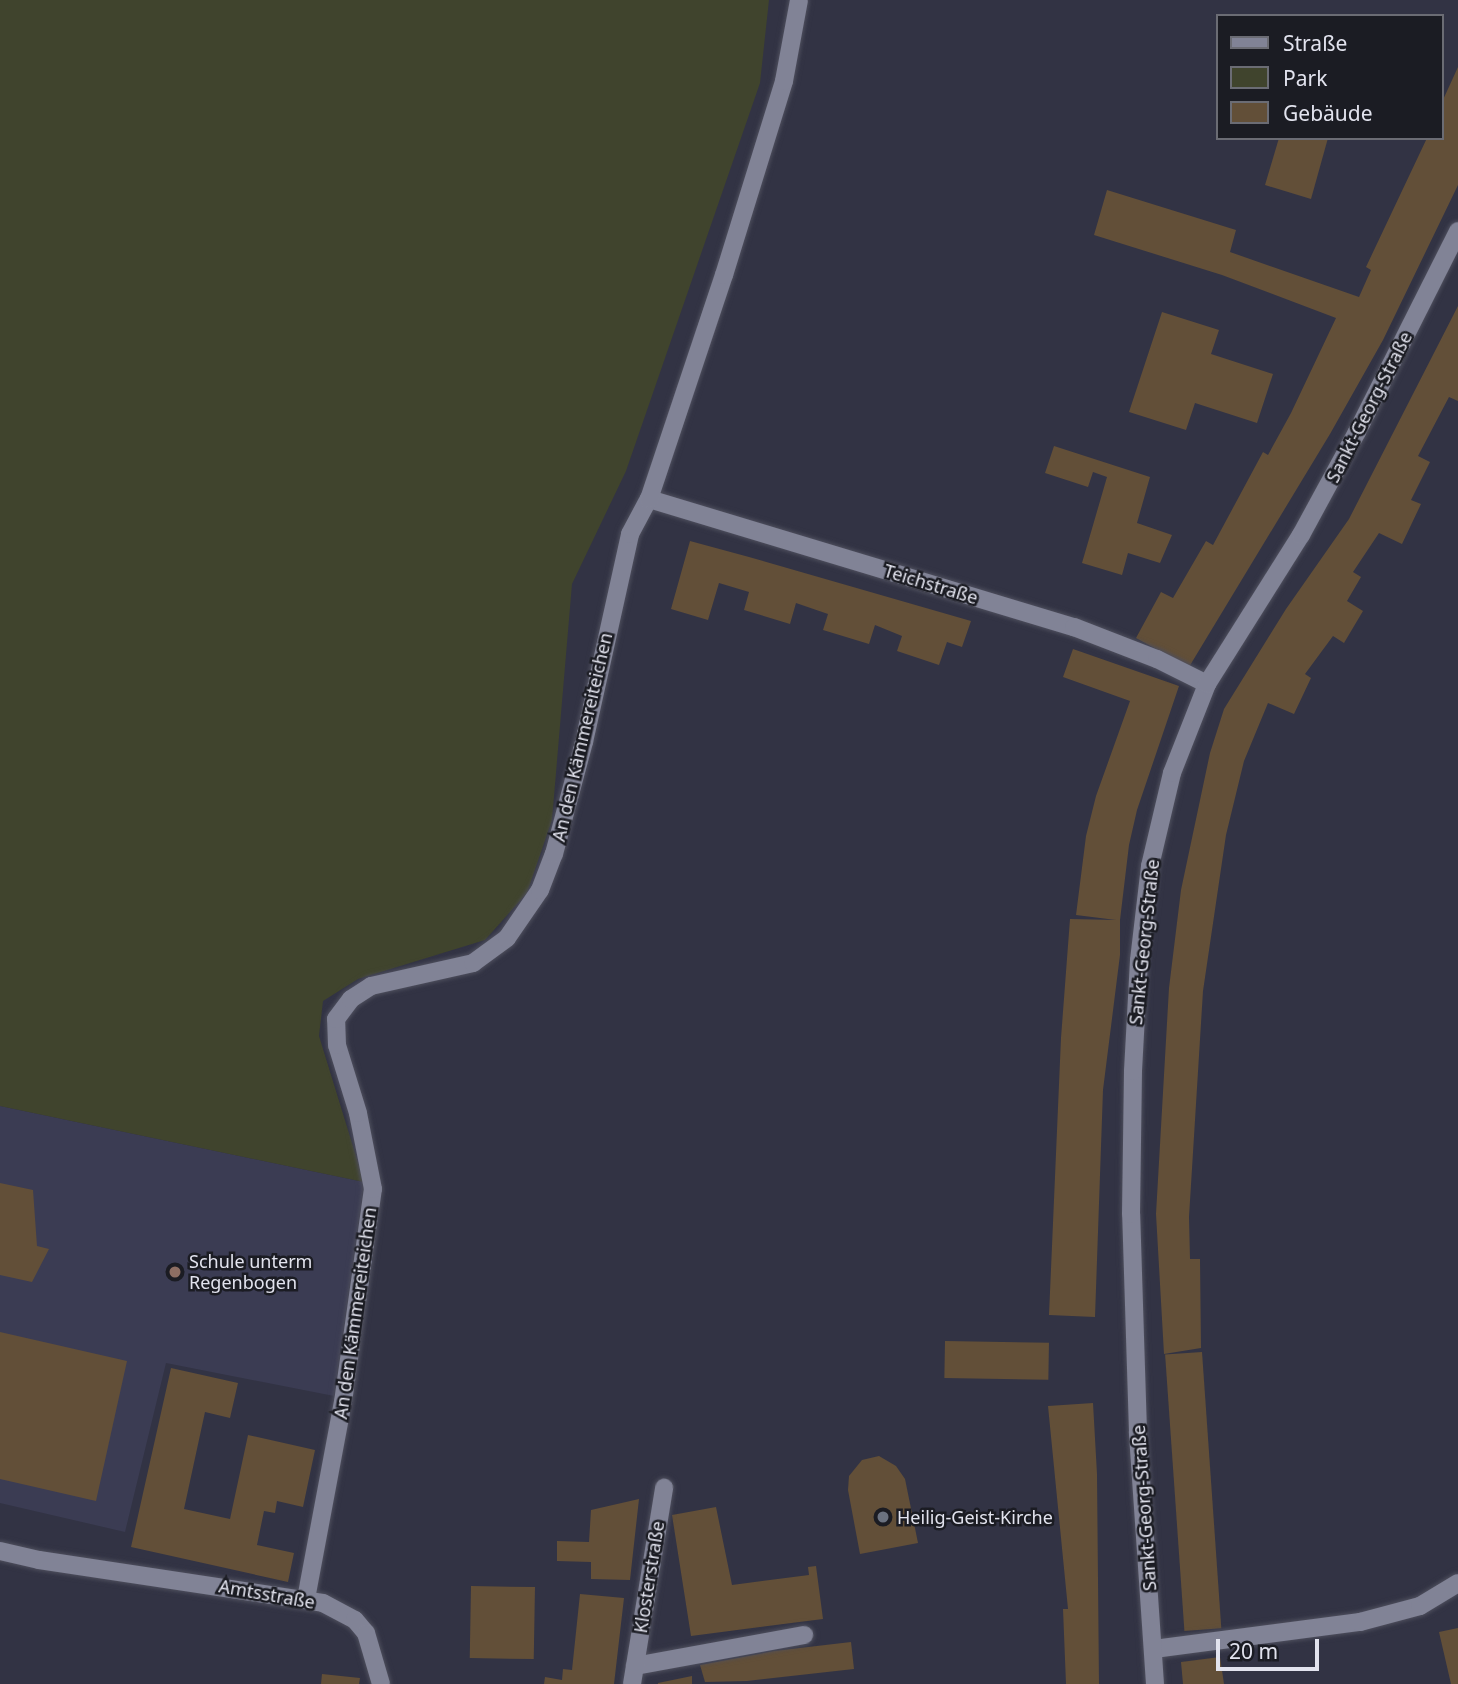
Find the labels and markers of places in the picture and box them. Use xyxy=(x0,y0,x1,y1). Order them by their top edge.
place label: Schule unterm Regenbogen xyxy=(189,1251,312,1294)
marker: Schule unterm Regenbogen xyxy=(167,1264,183,1280)
place label: Heilig-Geist-Kirche xyxy=(897,1506,1053,1528)
marker: Heilig-Geist-Kirche xyxy=(875,1509,891,1525)

